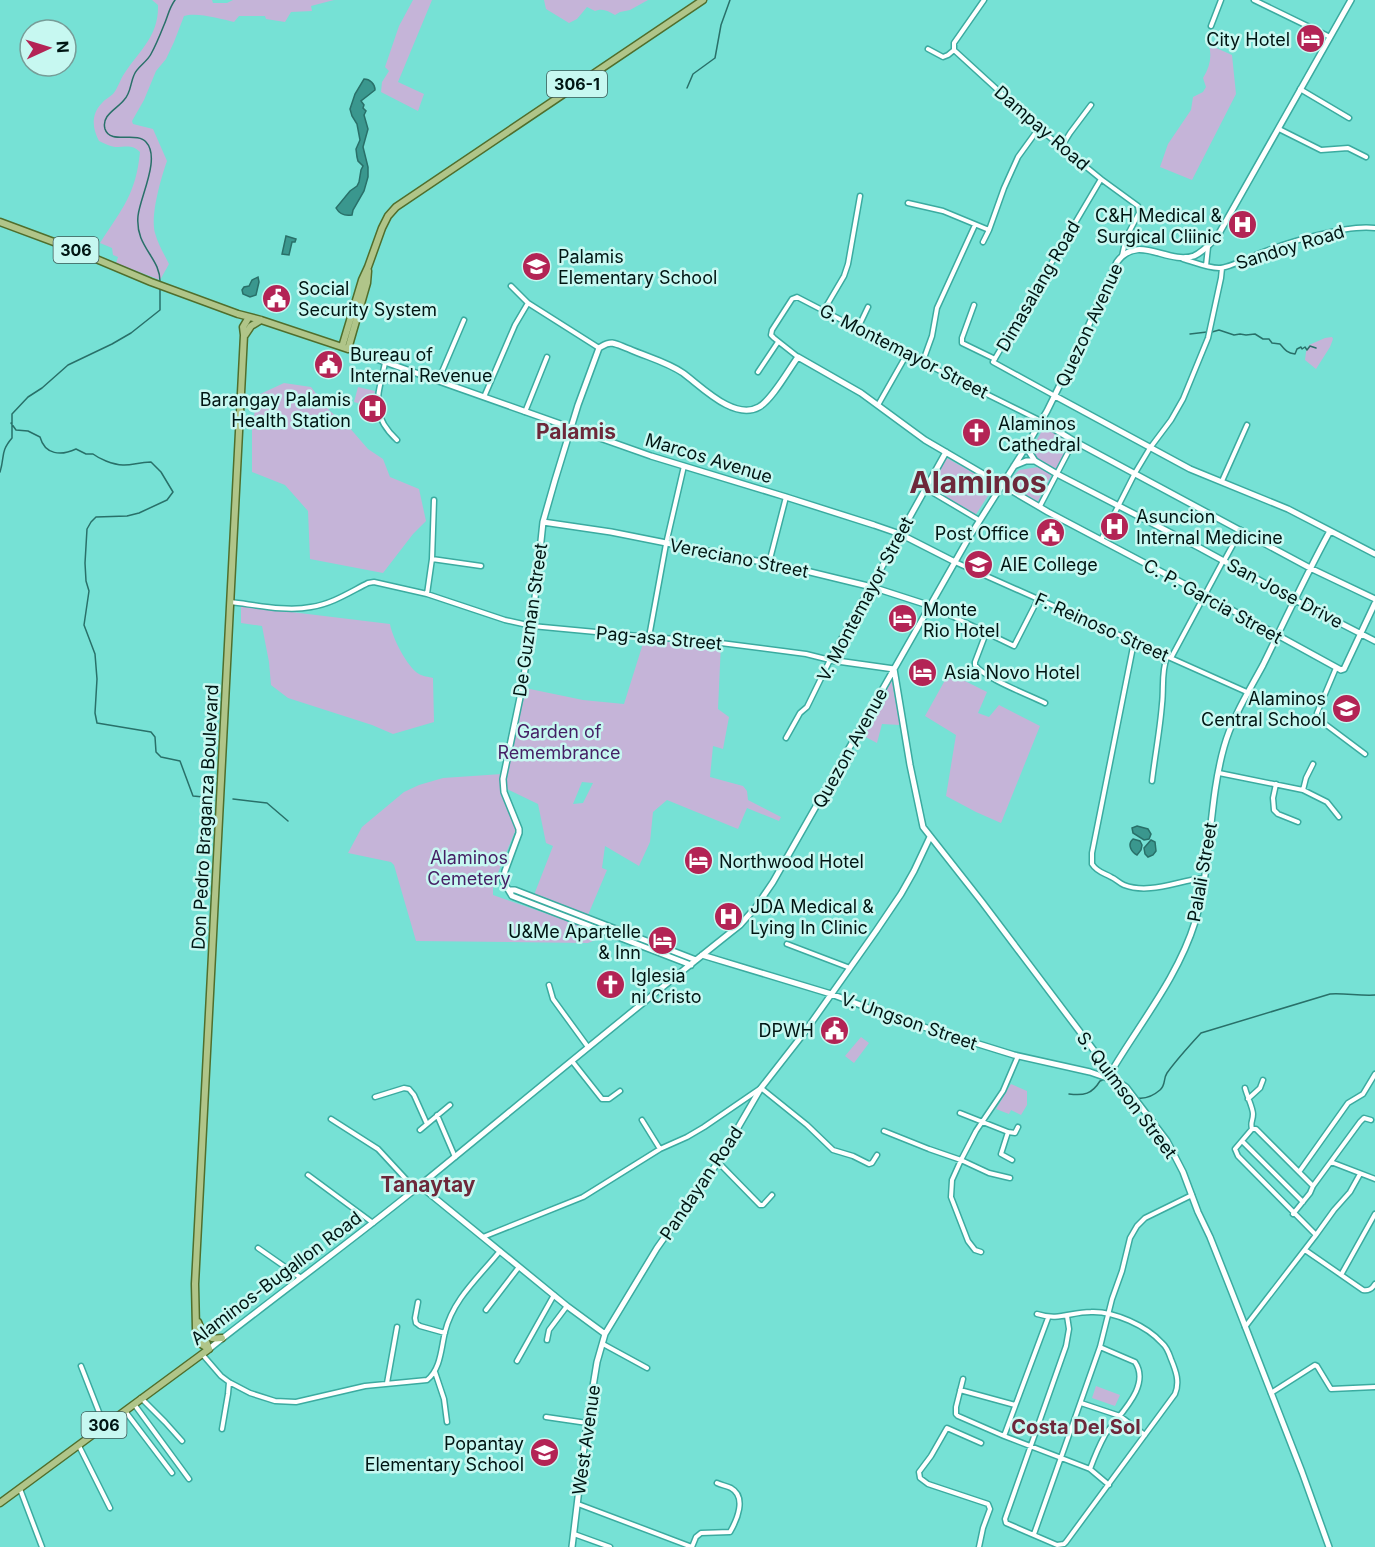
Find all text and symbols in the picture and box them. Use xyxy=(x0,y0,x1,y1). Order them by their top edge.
north arrow xyxy=(18,18,78,78)
hotel icon: City Hotel xyxy=(1295,23,1327,55)
place label: City Hotel xyxy=(1206,29,1290,50)
text: N xyxy=(53,40,73,54)
road number: 306-1 xyxy=(547,71,607,97)
street label: Dampay Road xyxy=(990,81,1094,175)
place label: C&H Medical & Surgical Cliinic xyxy=(1095,205,1222,247)
hospital icon: C&H Medical & Surgical Cliinic xyxy=(1227,209,1259,241)
street label: Dimasalang Road xyxy=(992,217,1084,355)
street label: Sandoy Road xyxy=(1233,221,1347,273)
road number: 306 xyxy=(54,237,98,263)
place label: Palamis Elementary School xyxy=(558,246,717,288)
school or university icon: Palamis Elementary School xyxy=(521,250,553,282)
street label: Quezon Avenue xyxy=(1051,260,1127,390)
place label: Social Security System xyxy=(298,278,437,320)
public building icon: Social Security System xyxy=(261,282,293,314)
street label: G. Montemayor Street xyxy=(816,299,992,403)
place label: Bureau of Internal Revenue xyxy=(350,344,492,386)
public building icon: Bureau of Internal Revenue xyxy=(313,348,345,380)
place label: Barangay Palamis Health Station xyxy=(200,389,351,431)
hospital icon: Barangay Palamis Health Station xyxy=(356,393,388,425)
place label: Alaminos Cathedral xyxy=(998,413,1081,455)
church icon: Alaminos Cathedral xyxy=(961,417,993,449)
district label: Palamis xyxy=(536,419,616,444)
street label: Marcos Avenue xyxy=(643,429,775,487)
district label: Alaminos xyxy=(909,464,1047,500)
place label: Asuncion Internal Medicine xyxy=(1136,506,1283,548)
hospital icon: Asuncion Internal Medicine xyxy=(1099,510,1131,542)
street label: V. Montemayor Street xyxy=(813,513,917,685)
public building icon: Post Office xyxy=(1034,517,1066,549)
place label: Post Office xyxy=(935,523,1029,544)
street label: Vereciano Street xyxy=(668,534,810,582)
street label: De Guzman Street xyxy=(509,542,551,698)
school or university icon: AIE College xyxy=(963,548,995,580)
place label: AIE College xyxy=(1000,554,1098,575)
street label: C. P. Garcia Street xyxy=(1140,554,1286,648)
street label: San Jose Drive xyxy=(1223,554,1347,632)
street label: F. Reinoso Street xyxy=(1032,588,1172,666)
place label: Monte Rio Hotel xyxy=(923,599,1000,641)
hotel icon: Monte Rio Hotel xyxy=(886,603,918,635)
street label: Pag-asa Street xyxy=(595,622,723,654)
hotel icon: Asia Novo Hotel xyxy=(907,656,939,688)
place label: Asia Novo Hotel xyxy=(944,662,1080,683)
street label: Don Pedro Braganza Boulevard xyxy=(188,684,222,950)
street label: Quezon Avenue xyxy=(808,684,892,812)
place label: Alaminos Central School xyxy=(1201,688,1326,730)
school or university icon: Alaminos Central School xyxy=(1331,692,1363,724)
park label: Garden of Remembrance xyxy=(497,721,621,763)
street label: Palali Street xyxy=(1183,821,1221,923)
hotel icon: Northwood Hotel xyxy=(682,845,714,877)
park label: Alaminos Cemetery xyxy=(427,847,511,889)
place label: Northwood Hotel xyxy=(719,851,864,872)
place label: JDA Medical & Lying In Clinic xyxy=(750,896,874,938)
hospital icon: JDA Medical & Lying In Clinic xyxy=(713,900,745,932)
place label: U&Me Apartelle & Inn xyxy=(508,921,641,963)
hotel icon: U&Me Apartelle & Inn xyxy=(646,925,678,957)
place label: Iglesia ni Cristo xyxy=(631,965,702,1007)
church icon: Iglesia ni Cristo xyxy=(594,969,626,1001)
street label: V. Ungson Street xyxy=(838,988,980,1054)
public building icon: DPWH xyxy=(819,1014,851,1046)
place label: DPWH xyxy=(758,1020,814,1041)
street label: S. Quimson Street xyxy=(1073,1028,1182,1163)
street label: Pandayan Road xyxy=(655,1122,747,1244)
district label: Tanaytay xyxy=(381,1172,476,1197)
street label: Alaminos-Bugallon Road xyxy=(186,1207,366,1349)
street label: West Avenue xyxy=(568,1384,604,1496)
road number: 306 xyxy=(82,1412,126,1438)
district label: Costa Del Sol xyxy=(1011,1415,1141,1439)
place label: Popantay Elementary School xyxy=(365,1433,524,1475)
school or university icon: Popantay Elementary School xyxy=(529,1437,561,1469)

